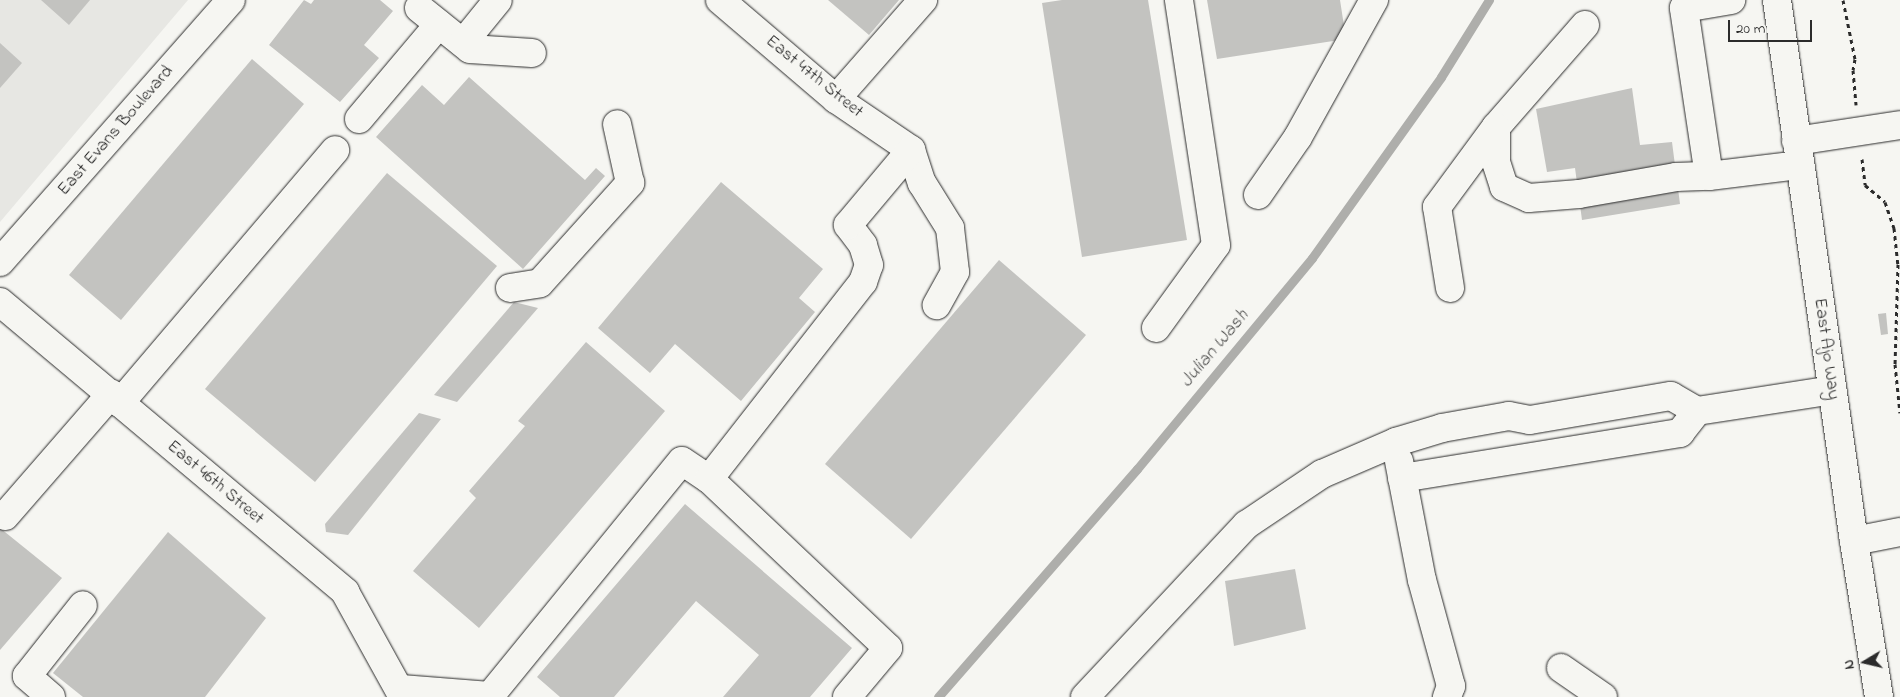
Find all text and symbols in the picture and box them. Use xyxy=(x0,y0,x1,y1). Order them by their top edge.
scale bar xyxy=(1730,10,1814,42)
text: 20 m xyxy=(1736,18,1765,40)
street label: East 47th Street xyxy=(761,31,867,123)
street label: East Evans Boulevard xyxy=(54,61,178,201)
street label: East Ajo Way xyxy=(1808,297,1844,401)
water label: Julian Wash xyxy=(1176,305,1254,393)
street label: East 46th Street xyxy=(162,436,268,530)
north arrow xyxy=(1840,637,1890,687)
text: N xyxy=(1839,658,1861,671)

